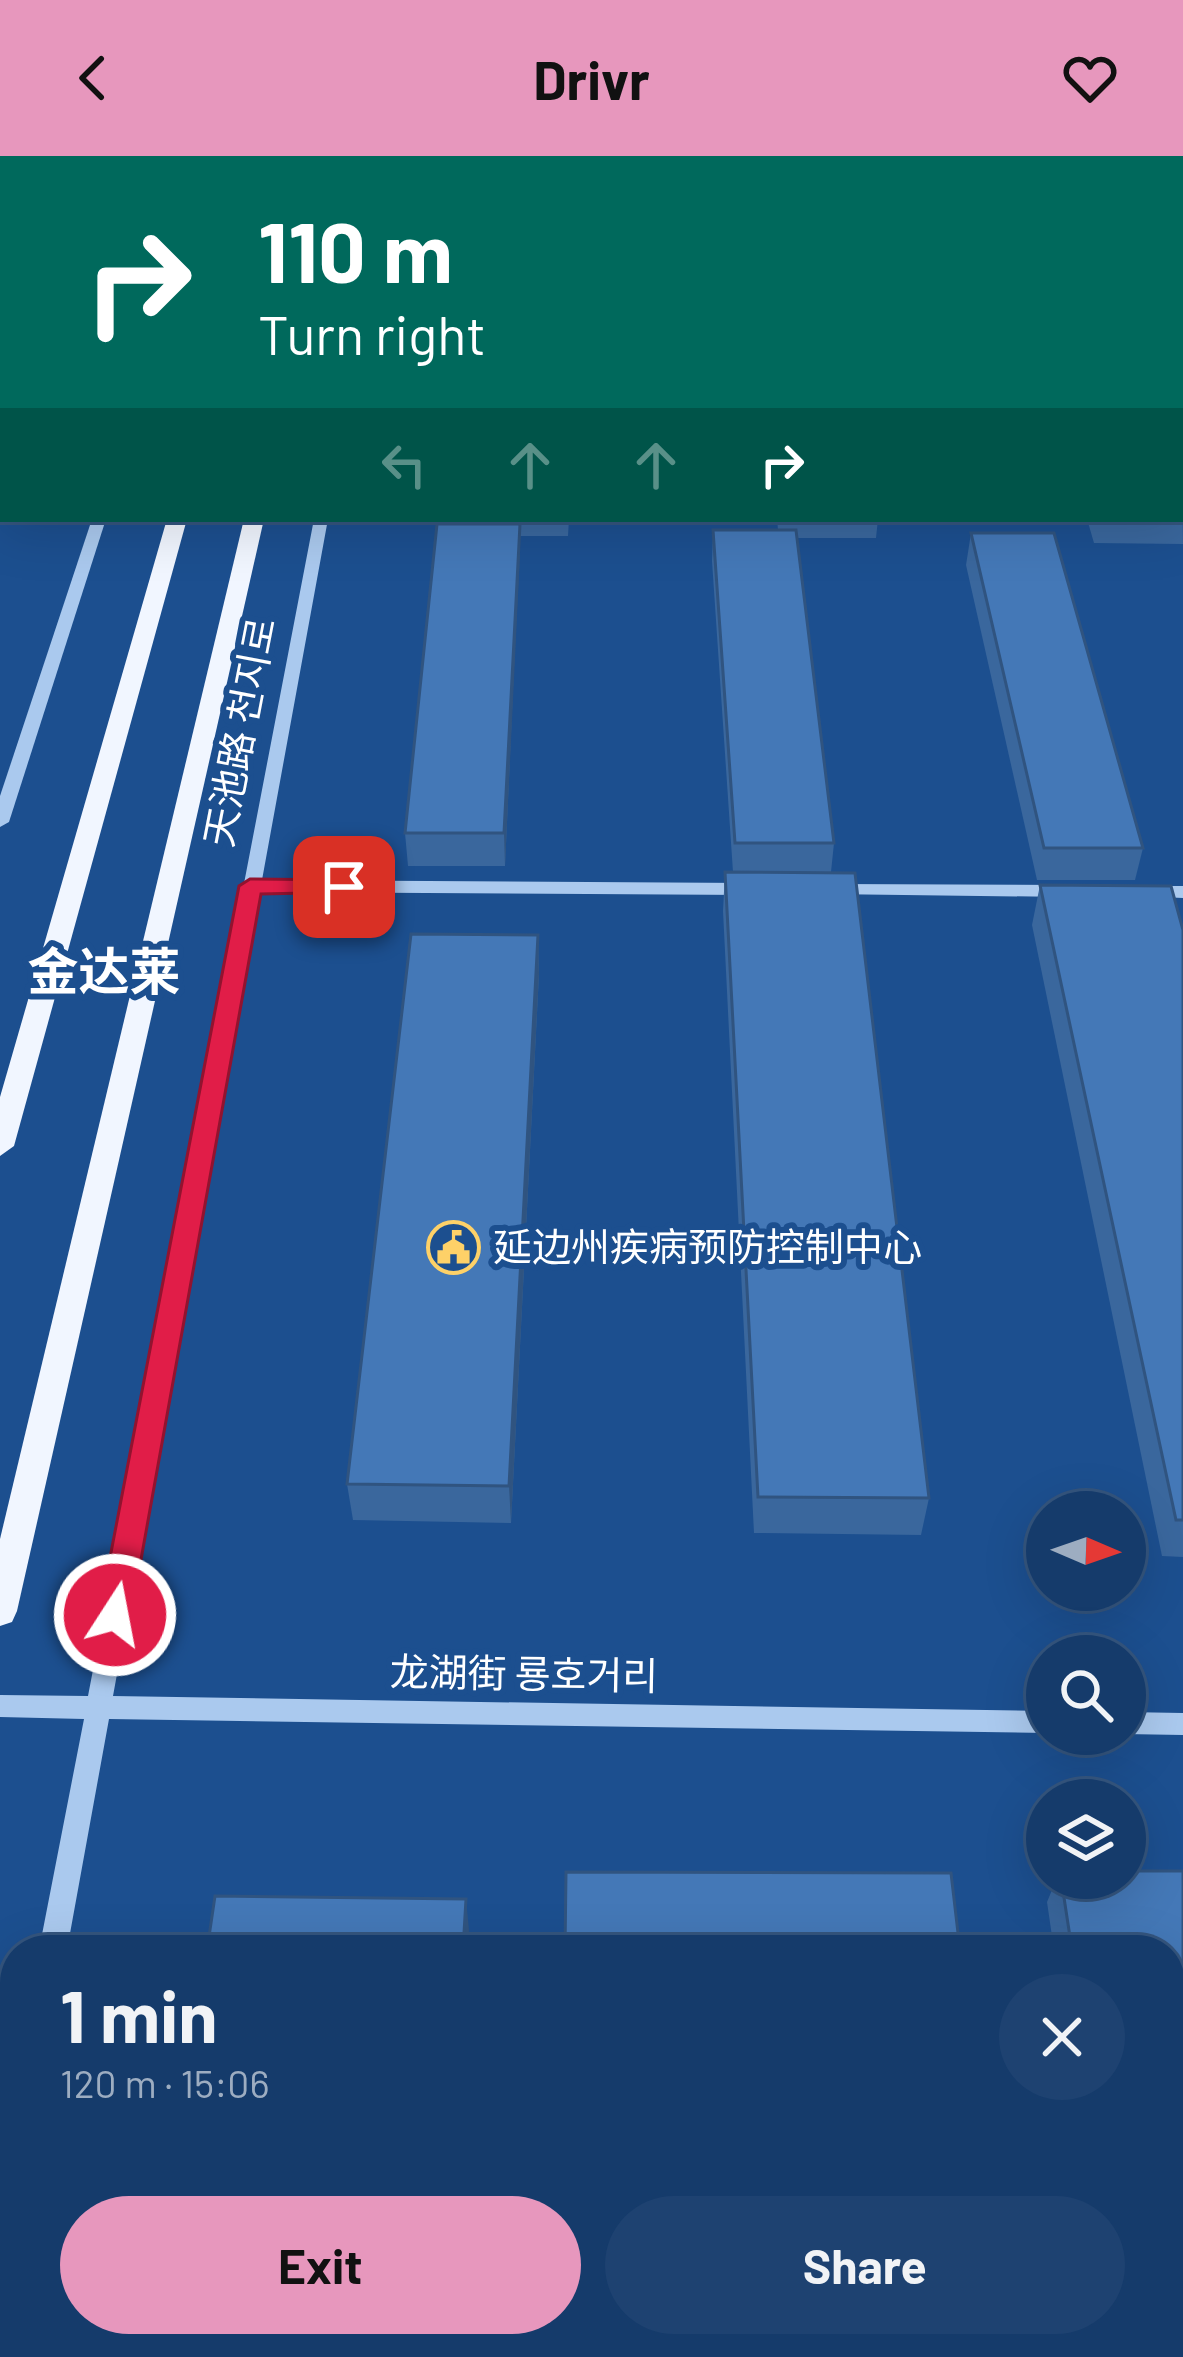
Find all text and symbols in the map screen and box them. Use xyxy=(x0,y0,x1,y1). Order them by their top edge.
icon: back xyxy=(60,45,126,111)
icon: heart xyxy=(1057,45,1123,111)
text: Drivr xyxy=(533,46,650,111)
text: 110 m xyxy=(258,199,453,300)
icon: right xyxy=(60,204,216,360)
text: Turn right xyxy=(258,301,486,366)
icon: left xyxy=(371,432,437,498)
icon: ahead xyxy=(497,432,563,498)
icon: ahead xyxy=(623,432,689,498)
icon: right xyxy=(749,432,815,498)
street label: 天池路 천지로 xyxy=(193,613,284,850)
pin xyxy=(293,836,395,938)
icon: arrive xyxy=(311,854,377,920)
district label: 金达莱 xyxy=(27,939,181,1000)
public building icon: 延边州疾病预防控制中心 xyxy=(426,1219,482,1275)
place label: 延边州疾病预防控制中心 xyxy=(493,1222,922,1269)
north arrow xyxy=(1026,1491,1146,1611)
map controls xyxy=(1026,1491,1146,1899)
position arrow xyxy=(52,1552,178,1678)
button: search xyxy=(1026,1635,1146,1755)
street label: 龙湖街 룡호거리 xyxy=(389,1647,659,1698)
button: layers xyxy=(1026,1779,1146,1899)
text: 1 min xyxy=(60,1971,218,2057)
button: close xyxy=(999,1974,1125,2100)
text: 120 m · 15:06 xyxy=(60,2059,269,2106)
button: Exit xyxy=(60,2196,581,2334)
button: Share xyxy=(605,2196,1125,2334)

